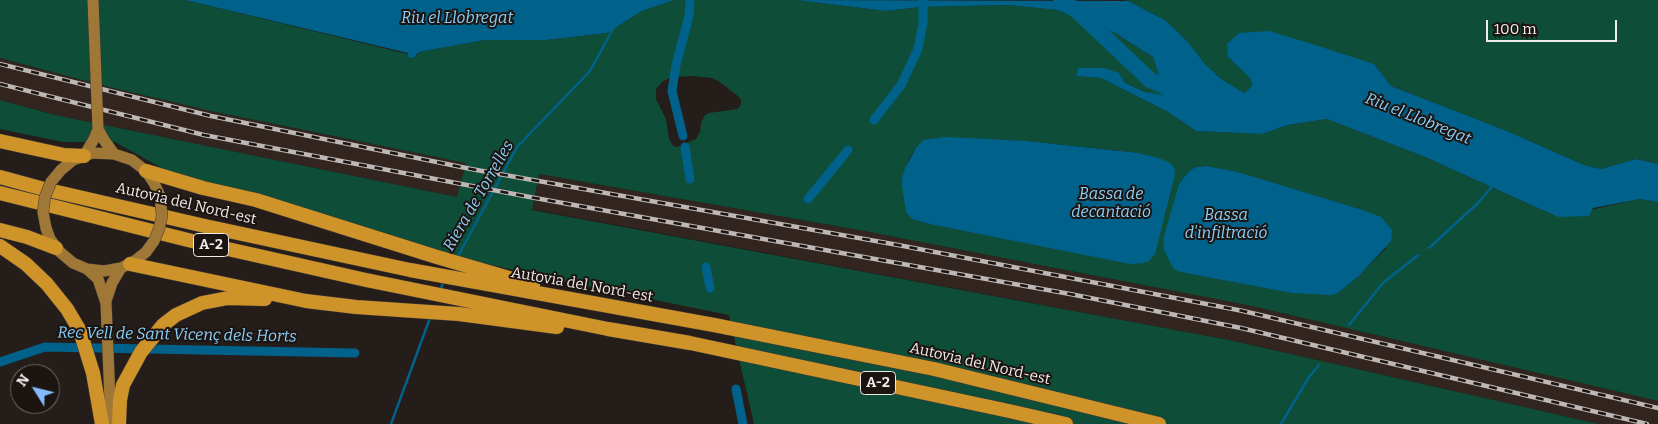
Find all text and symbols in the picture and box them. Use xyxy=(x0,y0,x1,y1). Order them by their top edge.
water label: Riu el Llobregat xyxy=(401,9,513,29)
scale bar xyxy=(1488,10,1619,42)
text: 100 m xyxy=(1494,20,1537,38)
water label: Riu el Llobregat xyxy=(1362,89,1474,149)
water label: Riera de Torrelles xyxy=(440,137,518,255)
street label: Autovia del Nord-est xyxy=(114,179,258,229)
water label: Bassa de decantació xyxy=(1071,185,1151,223)
water label: Bassa d'infiltració xyxy=(1185,206,1267,244)
road number: A-2 xyxy=(194,234,228,256)
street label: Autovia del Nord-est xyxy=(510,264,654,306)
water label: Rec Vell de Sant Vicenç dels Horts xyxy=(57,323,297,347)
street label: Autovia del Nord-est xyxy=(908,339,1052,389)
north arrow xyxy=(10,364,60,414)
text: N xyxy=(13,371,33,390)
road number: A-2 xyxy=(860,372,896,394)

